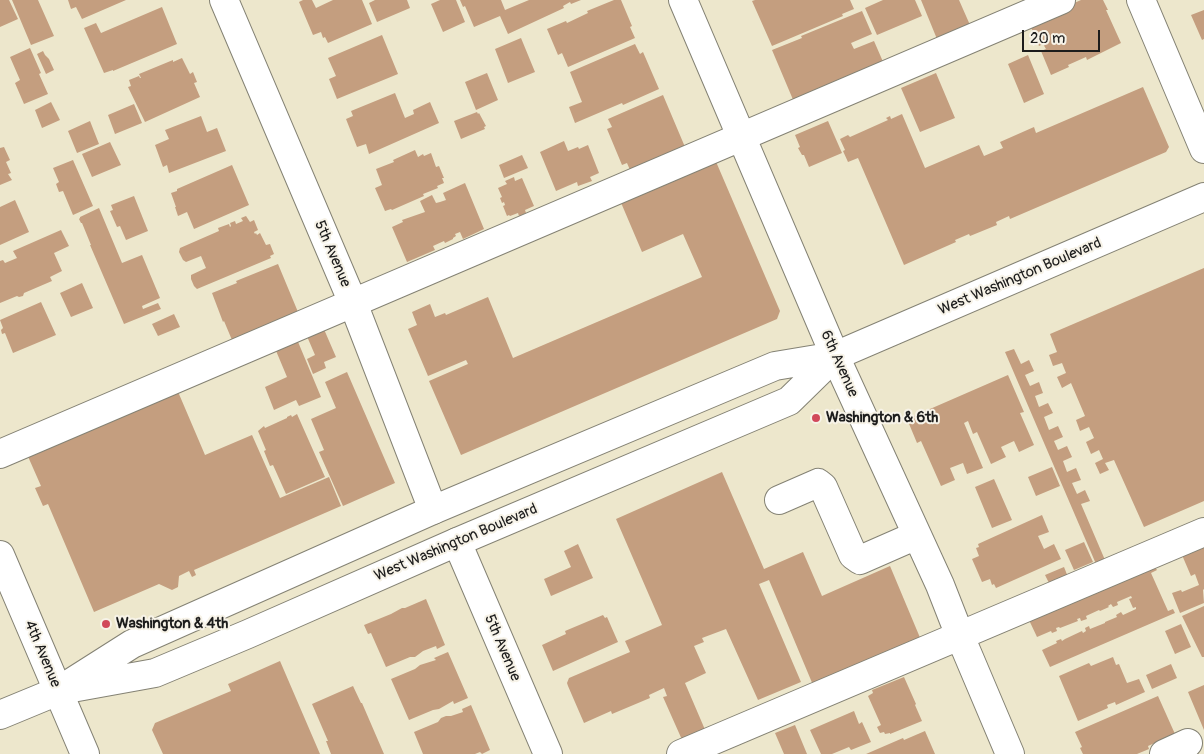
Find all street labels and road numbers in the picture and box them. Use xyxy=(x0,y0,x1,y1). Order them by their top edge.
street label: 5th Avenue xyxy=(310,218,354,290)
street label: West Washington Boulevard xyxy=(936,234,1104,320)
street label: 6th Avenue xyxy=(816,328,862,400)
street label: West Washington Boulevard xyxy=(372,500,540,586)
street label: 5th Avenue xyxy=(480,612,524,684)
street label: 4th Avenue xyxy=(20,618,64,690)

